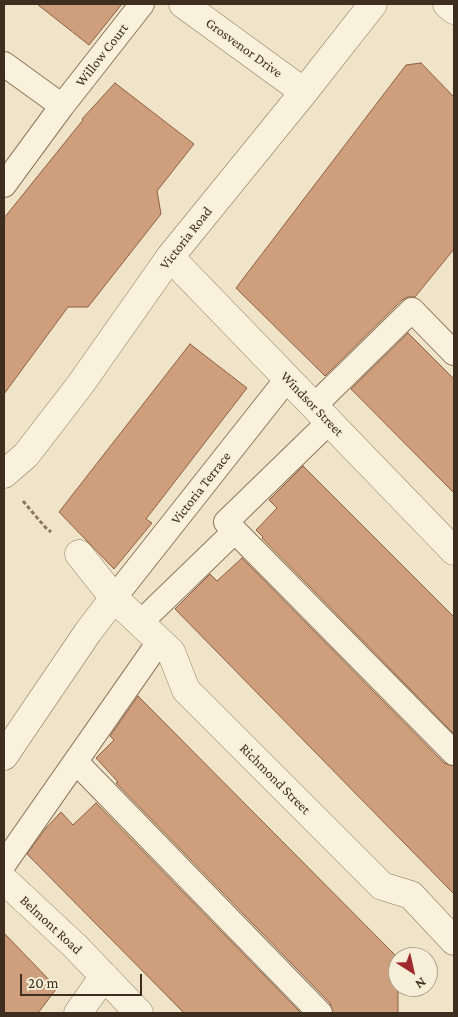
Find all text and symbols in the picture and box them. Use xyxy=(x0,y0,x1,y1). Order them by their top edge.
street label: Grosvenor Drive xyxy=(202,14,286,82)
street label: Willow Court xyxy=(72,20,132,90)
street label: Victoria Road xyxy=(156,203,216,273)
street label: Windsor Street xyxy=(277,368,347,440)
street label: Victoria Terrace xyxy=(167,448,235,528)
street label: Richmond Street xyxy=(236,740,314,818)
street label: Belmont Road xyxy=(16,892,86,958)
north arrow xyxy=(388,947,438,997)
scale bar xyxy=(22,964,145,996)
text: N xyxy=(413,974,430,993)
text: 20 m xyxy=(28,975,59,991)

